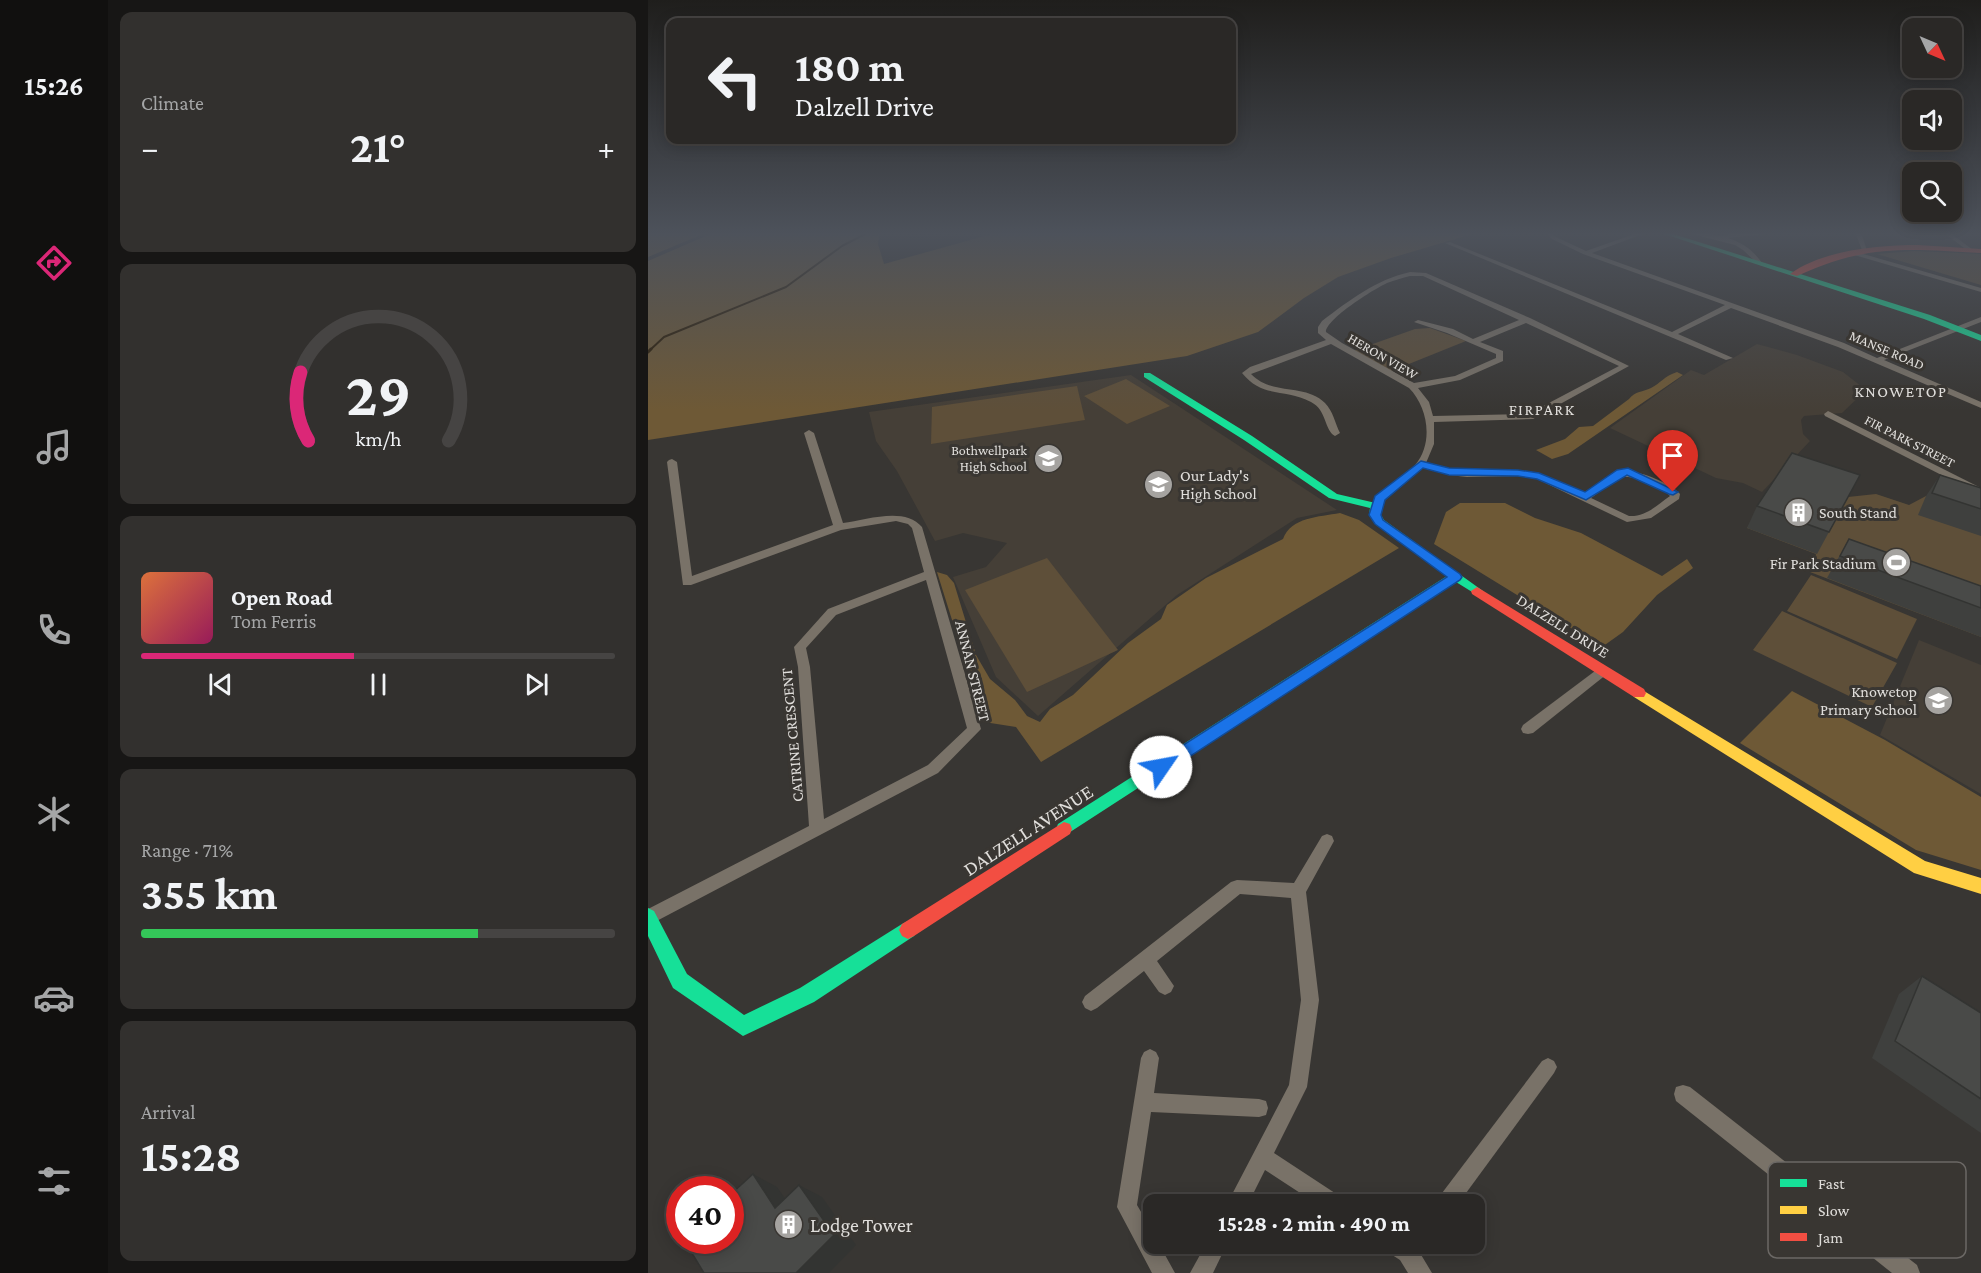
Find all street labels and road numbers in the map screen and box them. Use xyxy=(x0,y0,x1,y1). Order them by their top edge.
street label: MANSE ROAD xyxy=(1847,327,1927,373)
street label: HERON VIEW xyxy=(1345,330,1421,383)
street label: FIR PARK STREET xyxy=(1862,411,1958,471)
street label: DALZELL DRIVE xyxy=(1514,591,1613,661)
street label: ANNAN STREET xyxy=(952,619,994,724)
street label: CATRINE CRESCENT xyxy=(778,667,806,803)
street label: DALZELL AVENUE xyxy=(959,780,1097,880)

